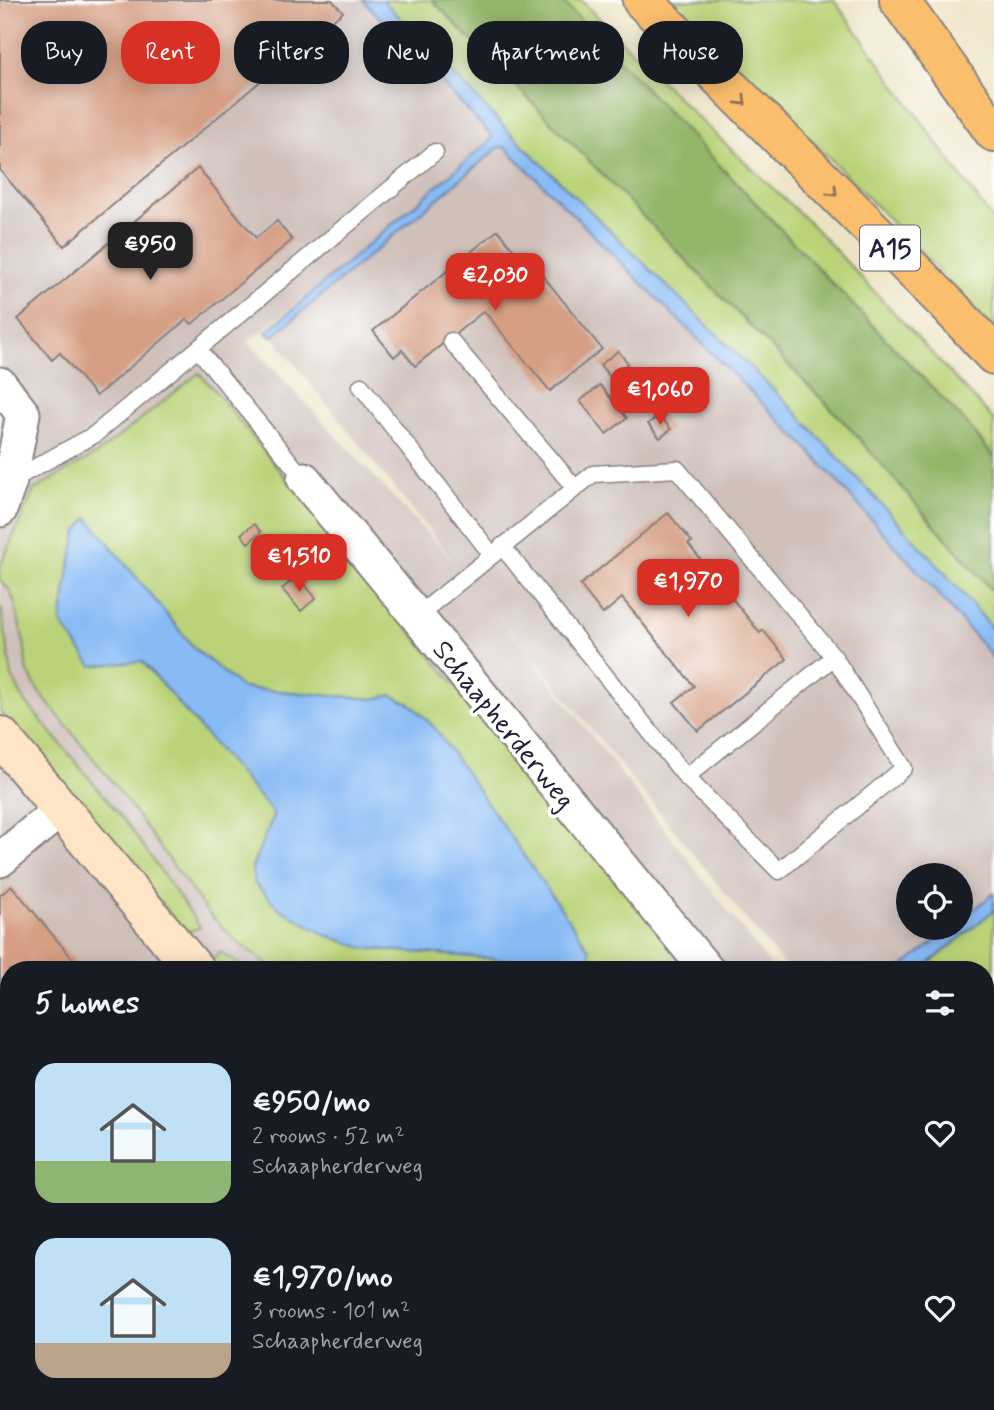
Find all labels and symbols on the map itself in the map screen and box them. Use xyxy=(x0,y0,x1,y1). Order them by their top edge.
one-way arrow xyxy=(733,92,746,105)
one-way arrow xyxy=(825,183,838,196)
pin: €950 xyxy=(109,222,191,282)
road number: A15 xyxy=(860,226,920,270)
pin: €2,030 xyxy=(438,254,552,313)
pin: €1,060 xyxy=(603,368,717,427)
pin: €1,510 xyxy=(242,534,356,594)
pin: €1,970 xyxy=(631,560,745,619)
street label: Schaapherderweg xyxy=(423,633,583,818)

